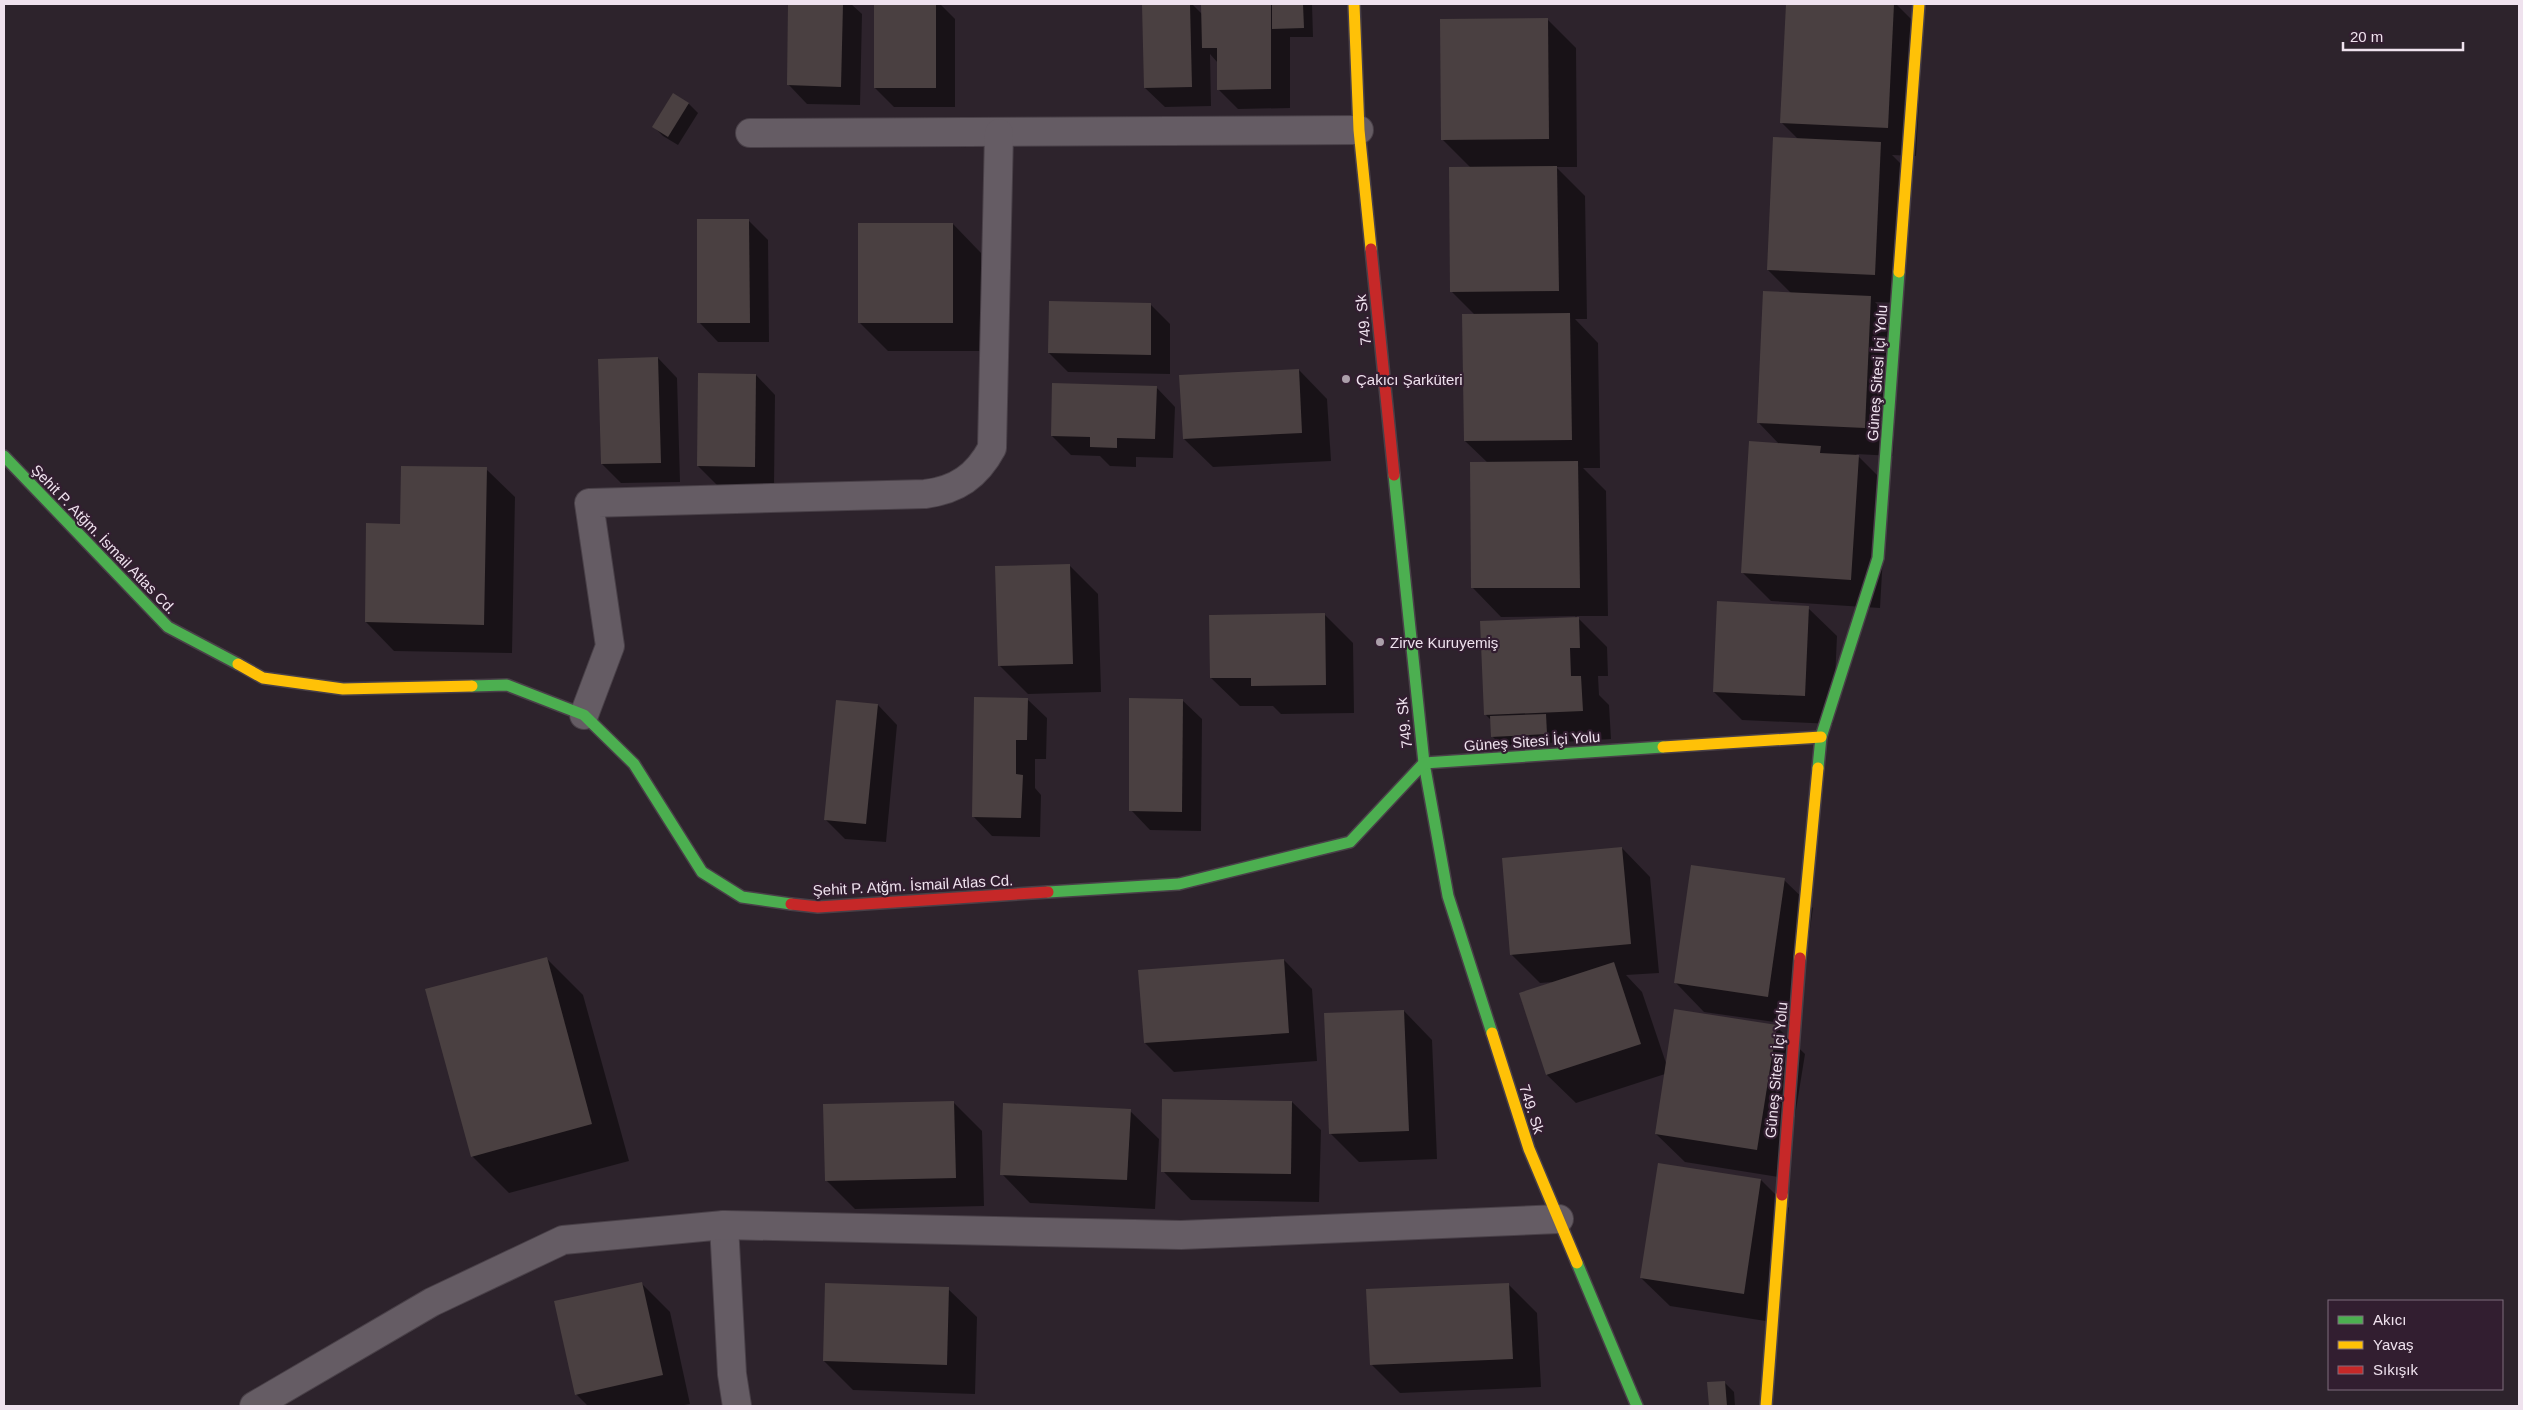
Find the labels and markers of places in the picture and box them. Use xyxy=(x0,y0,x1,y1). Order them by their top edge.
place label: Çakıcı Şarküteri xyxy=(1356,371,1463,388)
marker: Çakıcı Şarküteri xyxy=(1340,373,1352,385)
place label: Zirve Kuruyemiş xyxy=(1390,634,1498,651)
marker: Zirve Kuruyemiş xyxy=(1374,636,1386,648)

